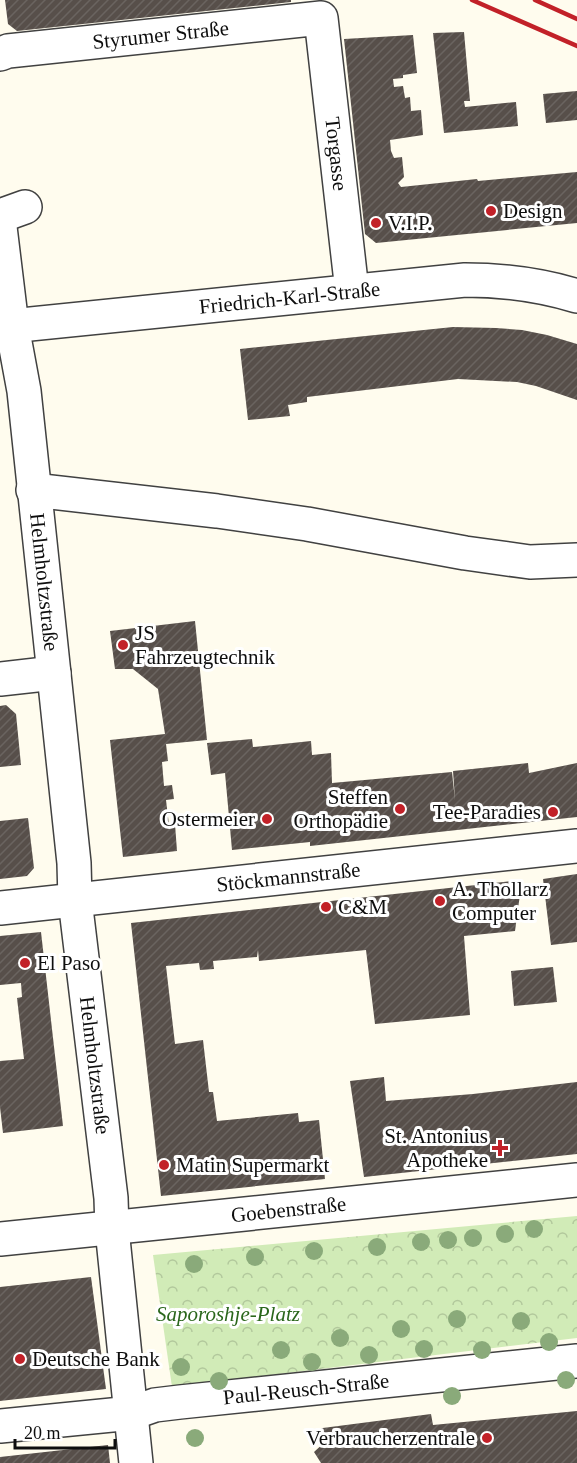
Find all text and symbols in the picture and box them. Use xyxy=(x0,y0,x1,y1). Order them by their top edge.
street label: Styrumer Straße xyxy=(91,16,230,54)
street label: Torgasse xyxy=(320,116,353,192)
place label: Design xyxy=(503,199,563,223)
marker: Design xyxy=(484,204,498,218)
place label: V.I.P. xyxy=(388,211,433,235)
marker: V.I.P. xyxy=(369,216,383,230)
street label: Friedrich-Karl-Straße xyxy=(198,277,381,319)
street label: Helmholtzstraße xyxy=(25,512,63,652)
place label: JS Fahrzeugtechnik xyxy=(135,621,275,669)
marker: JS Fahrzeugtechnik xyxy=(116,638,130,652)
place label: Steffen Orthopädie xyxy=(294,785,388,833)
place label: Tee-Paradies xyxy=(433,800,541,824)
marker: Steffen Orthopädie xyxy=(393,802,407,816)
marker: Tee-Paradies xyxy=(546,805,560,819)
place label: Ostermeier xyxy=(162,807,255,831)
marker: Ostermeier xyxy=(260,812,274,826)
street label: Stöckmannstraße xyxy=(215,857,362,897)
place label: A. Thollarz Computer xyxy=(452,877,548,925)
marker: A. Thollarz Computer xyxy=(433,894,447,908)
place label: C&M xyxy=(338,895,387,919)
marker: C&M xyxy=(319,900,333,914)
place label: El Paso xyxy=(37,951,101,975)
marker: El Paso xyxy=(18,956,32,970)
street label: Helmholtzstraße xyxy=(75,995,115,1136)
place label: St. Antonius Apotheke xyxy=(384,1124,488,1172)
marker: St. Antonius Apotheke xyxy=(493,1141,507,1155)
place label: Matin Supermarkt xyxy=(176,1153,330,1177)
marker: Matin Supermarkt xyxy=(157,1158,171,1172)
street label: Goebenstraße xyxy=(230,1192,347,1227)
park label: Saporoshje-Platz xyxy=(156,1302,300,1326)
place label: Deutsche Bank xyxy=(32,1347,160,1371)
marker: Deutsche Bank xyxy=(13,1352,27,1366)
street label: Paul-Reusch-Straße xyxy=(222,1368,390,1409)
scale bar xyxy=(15,1412,116,1450)
text: 20 m xyxy=(24,1423,61,1443)
place label: Verbraucherzentrale xyxy=(306,1426,475,1450)
marker: Verbraucherzentrale xyxy=(480,1431,494,1445)

